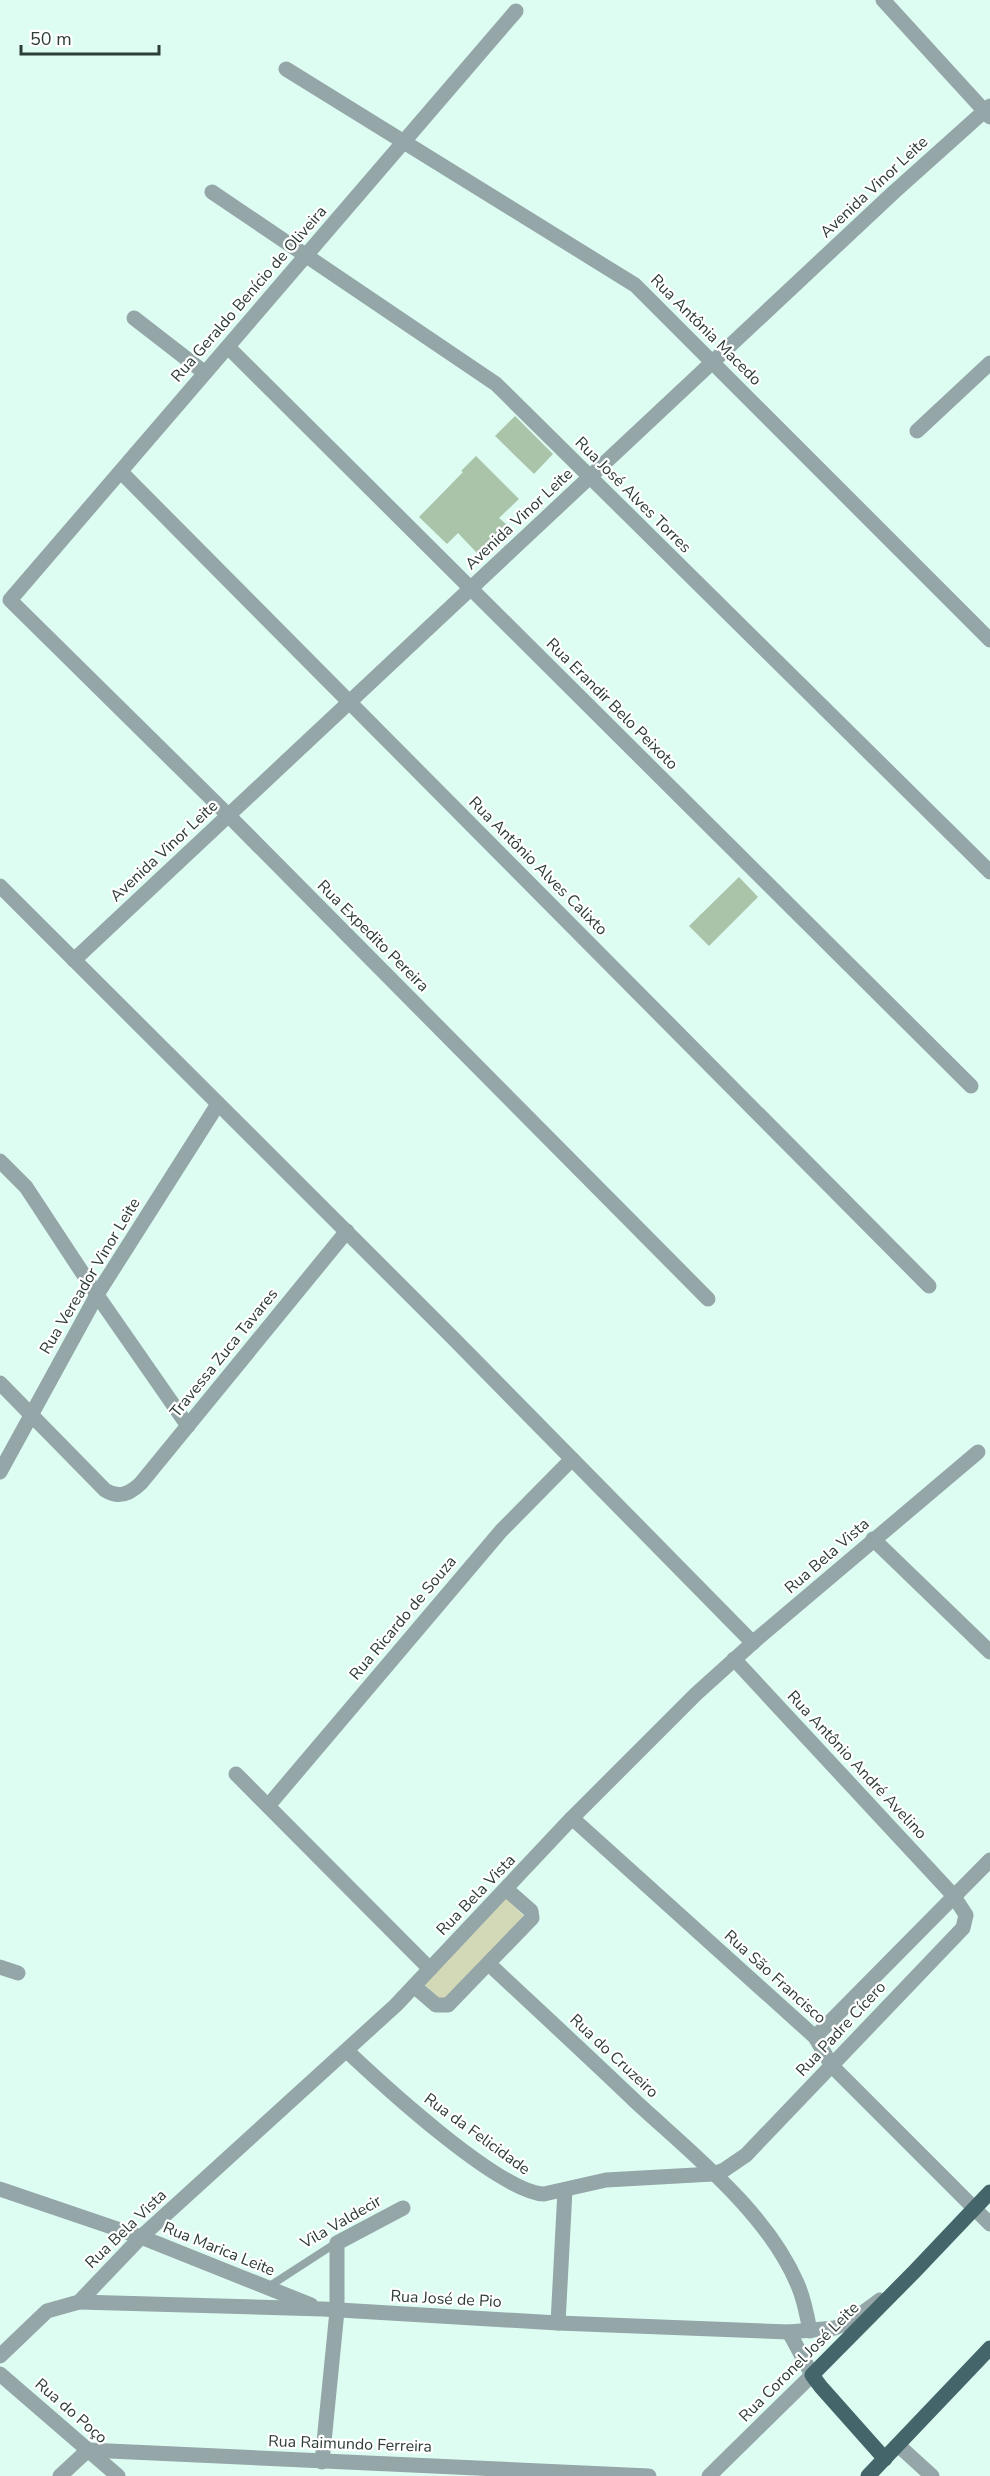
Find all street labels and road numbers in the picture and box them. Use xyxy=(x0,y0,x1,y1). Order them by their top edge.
street label: Avenida Vinor Leite xyxy=(815,131,933,243)
street label: Rua Geraldo Benício de Oliveira xyxy=(166,201,332,387)
street label: Rua Antônia Macedo xyxy=(646,270,767,391)
street label: Rua José Alves Torres xyxy=(570,432,696,558)
street label: Avenida Vinor Leite xyxy=(460,463,578,575)
street label: Rua Erandir Belo Peixoto xyxy=(541,633,683,775)
street label: Rua Antônio Alves Calixto xyxy=(464,792,612,940)
street label: Avenida Vinor Leite xyxy=(105,795,223,907)
street label: Rua Expedito Pereira xyxy=(312,875,434,997)
street label: Rua Vereador Vinor Leite xyxy=(34,1194,146,1358)
street label: Travessa Zuca Tavares xyxy=(165,1284,283,1422)
street label: Rua Bela Vista xyxy=(780,1513,874,1599)
street label: Rua Ricardo de Souza xyxy=(344,1551,462,1685)
street label: Rua Antônio André Avelino xyxy=(782,1686,932,1844)
street label: Rua Bela Vista xyxy=(431,1849,521,1941)
street label: Rua São Francisco xyxy=(719,1925,831,2029)
street label: Rua Padre Cícero xyxy=(791,1977,891,2081)
street label: Rua do Cruzeiro xyxy=(565,2009,663,2103)
street label: Rua da Felicidade xyxy=(419,2088,535,2180)
street label: Rua Bela Vista xyxy=(80,2184,172,2274)
street label: Vila Valdecir xyxy=(296,2190,386,2255)
street label: Rua Marica Leite xyxy=(160,2217,278,2281)
street label: Rua José de Pio xyxy=(390,2285,502,2313)
street label: Rua Coronel José Leite xyxy=(734,2297,864,2427)
street label: Rua do Poço xyxy=(30,2373,112,2449)
street label: Rua Raimundo Ferreira xyxy=(268,2430,432,2458)

